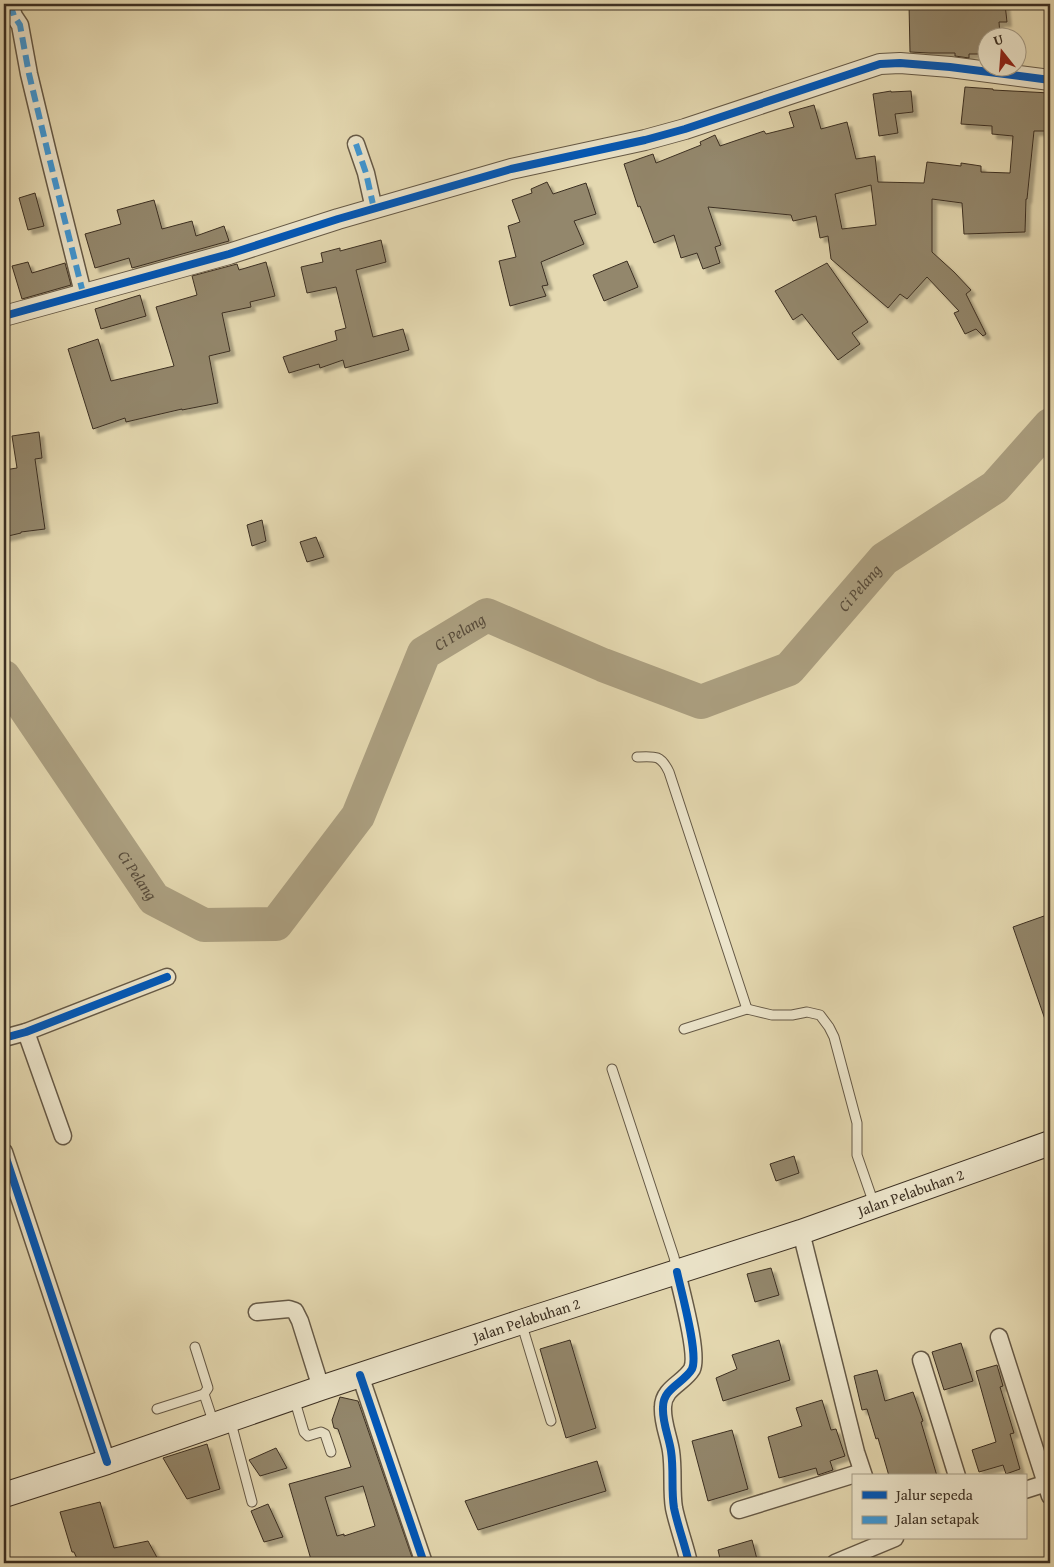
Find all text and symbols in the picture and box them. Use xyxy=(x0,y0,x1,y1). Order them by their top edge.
north arrow xyxy=(976,28,1026,78)
text: U xyxy=(991,28,1006,51)
water label: Ci Pelang xyxy=(832,558,887,617)
water label: Ci Pelang xyxy=(429,607,490,656)
water label: Ci Pelang xyxy=(112,845,164,906)
street label: Jalan Pelabuhan 2 xyxy=(853,1164,967,1222)
street label: Jalan Pelabuhan 2 xyxy=(468,1293,583,1348)
legend xyxy=(852,1474,1026,1540)
text: Jalur sepeda xyxy=(894,1484,973,1505)
text: Jalan setapak xyxy=(894,1508,979,1529)

